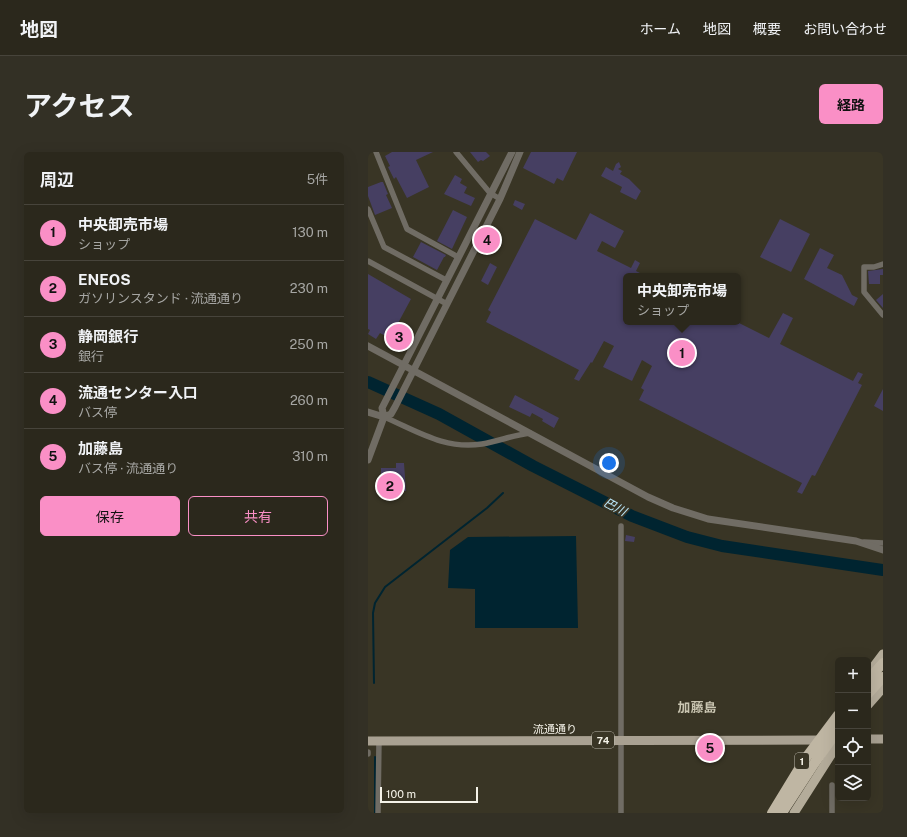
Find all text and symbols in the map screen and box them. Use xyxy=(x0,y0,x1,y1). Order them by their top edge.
text: 地図 xyxy=(20,18,58,40)
text: ホーム xyxy=(639,21,681,37)
text: 地図 xyxy=(703,21,731,37)
text: 概要 xyxy=(753,21,781,37)
text: お問い合わせ xyxy=(803,21,887,37)
button: 経路 xyxy=(819,84,883,124)
text: アクセス xyxy=(24,89,135,122)
text: 周辺 xyxy=(40,170,74,190)
text: 5件 xyxy=(307,172,328,187)
text: 中央卸売市場 xyxy=(78,216,168,233)
text: 1 xyxy=(50,225,56,240)
text: 130 m xyxy=(292,225,328,240)
pin: 4 xyxy=(474,225,500,255)
text: ショップ xyxy=(78,237,130,252)
text: ENEOS xyxy=(78,271,131,288)
popup xyxy=(623,273,741,325)
text: 2 xyxy=(49,281,57,296)
text: 230 m xyxy=(290,281,328,296)
text: 中央卸売市場 xyxy=(637,282,727,299)
text: ガソリンスタンド · 流通通り xyxy=(78,291,243,306)
text: ショップ xyxy=(637,303,689,318)
pin: 3 xyxy=(386,322,412,352)
text: 静岡銀行 xyxy=(78,328,138,345)
text: 3 xyxy=(49,337,57,352)
text: 250 m xyxy=(290,337,328,352)
pin: 1 xyxy=(669,338,695,368)
text: 銀行 xyxy=(78,349,104,364)
text: 流通センター入口 xyxy=(78,384,198,401)
text: 4 xyxy=(49,393,57,408)
text: 260 m xyxy=(290,393,328,408)
text: バス停 xyxy=(78,405,117,420)
text: 加藤島 xyxy=(78,440,123,457)
text: 5 xyxy=(49,449,57,464)
text: 310 m xyxy=(292,449,328,464)
your location xyxy=(599,453,619,473)
text: バス停 · 流通通り xyxy=(78,461,178,476)
pin: 2 xyxy=(377,471,403,501)
water label: 巴川 xyxy=(601,495,631,520)
button: 保存 xyxy=(40,496,180,536)
button: 共有 xyxy=(188,496,328,536)
map controls xyxy=(835,657,871,801)
button: + xyxy=(835,657,871,693)
button: − xyxy=(835,693,871,729)
district label: 加藤島 xyxy=(677,700,717,715)
street label: 流通通り xyxy=(533,723,577,735)
button: locate xyxy=(835,729,871,765)
road number: 74 xyxy=(592,732,614,748)
pin: 5 xyxy=(697,733,723,763)
road number: 1 xyxy=(795,753,809,769)
button: layers xyxy=(835,765,871,801)
scale bar xyxy=(380,785,478,804)
text: 100 m xyxy=(386,788,416,800)

